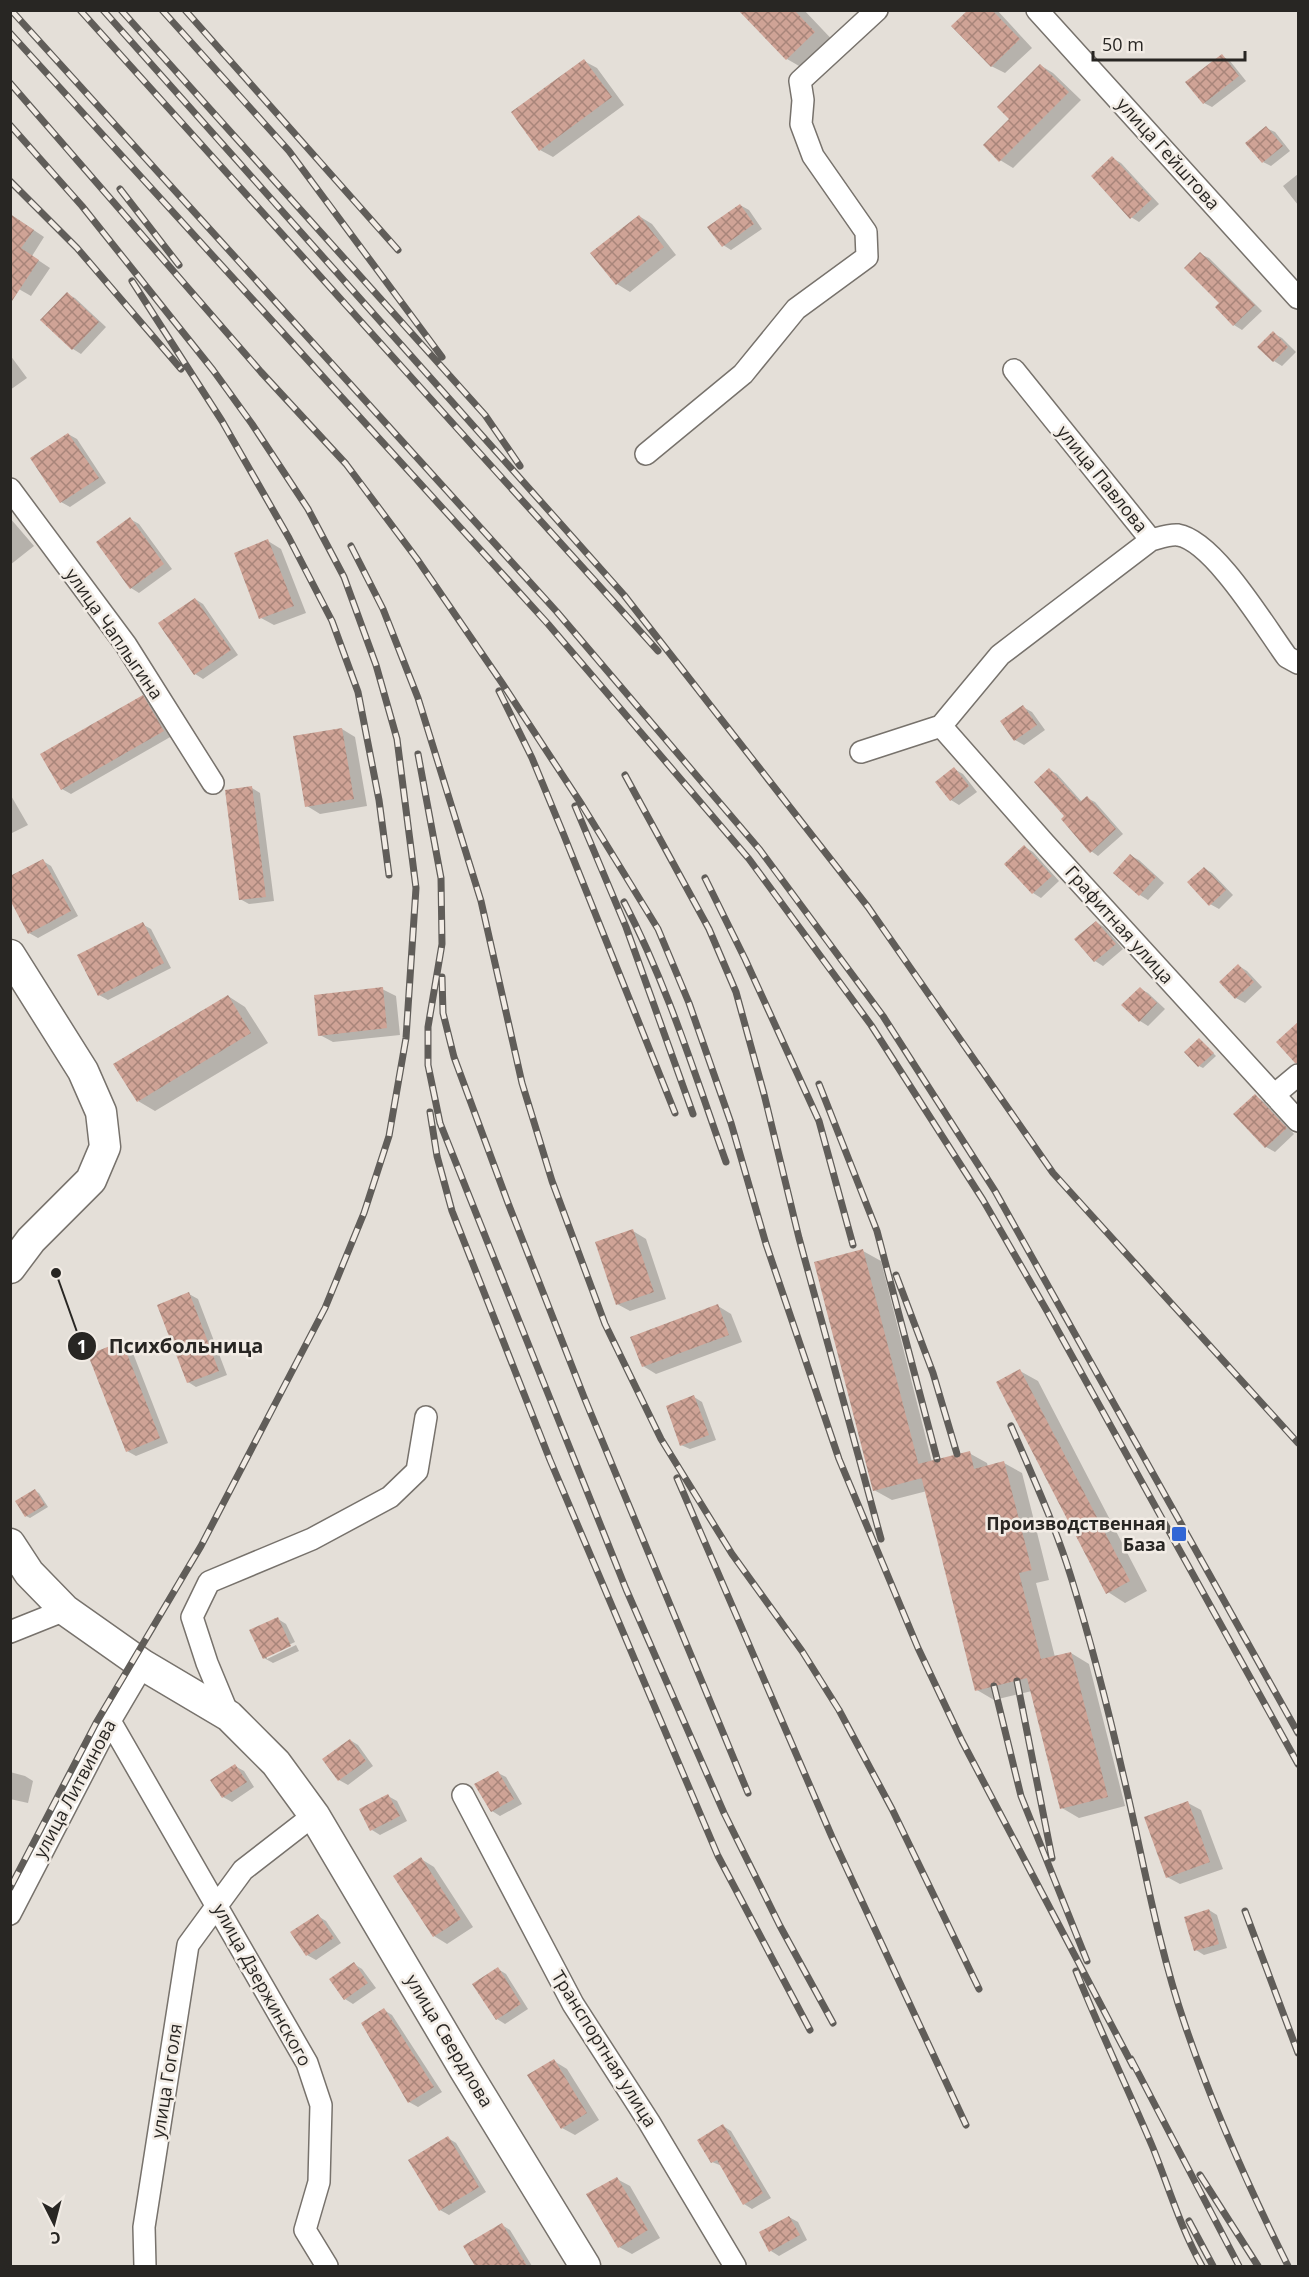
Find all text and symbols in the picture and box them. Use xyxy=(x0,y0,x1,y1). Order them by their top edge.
scale bar xyxy=(1093,24,1244,62)
text: 50 m xyxy=(1102,32,1144,56)
street label: улица Гейштова xyxy=(1112,92,1226,215)
street label: улица Павлова xyxy=(1052,420,1154,537)
street label: улица Чаплыгина xyxy=(61,563,169,704)
street label: Графитная улица xyxy=(1060,860,1179,989)
callout: Психбольница xyxy=(67,1327,276,1365)
text: Психбольница xyxy=(109,1332,263,1359)
text: 1 xyxy=(77,1334,87,1358)
place label: Производственная База xyxy=(986,1511,1166,1556)
marker: Производственная База xyxy=(1170,1525,1188,1543)
street label: улица Литвинова xyxy=(27,1715,121,1862)
street label: улица Дзержинского xyxy=(208,1899,318,2070)
street label: Транспортная улица xyxy=(547,1966,663,2131)
street label: улица Свердлова xyxy=(401,1969,499,2112)
street label: улица Гоголя xyxy=(145,2022,187,2140)
north arrow xyxy=(24,2193,84,2253)
text: С xyxy=(49,2226,62,2249)

